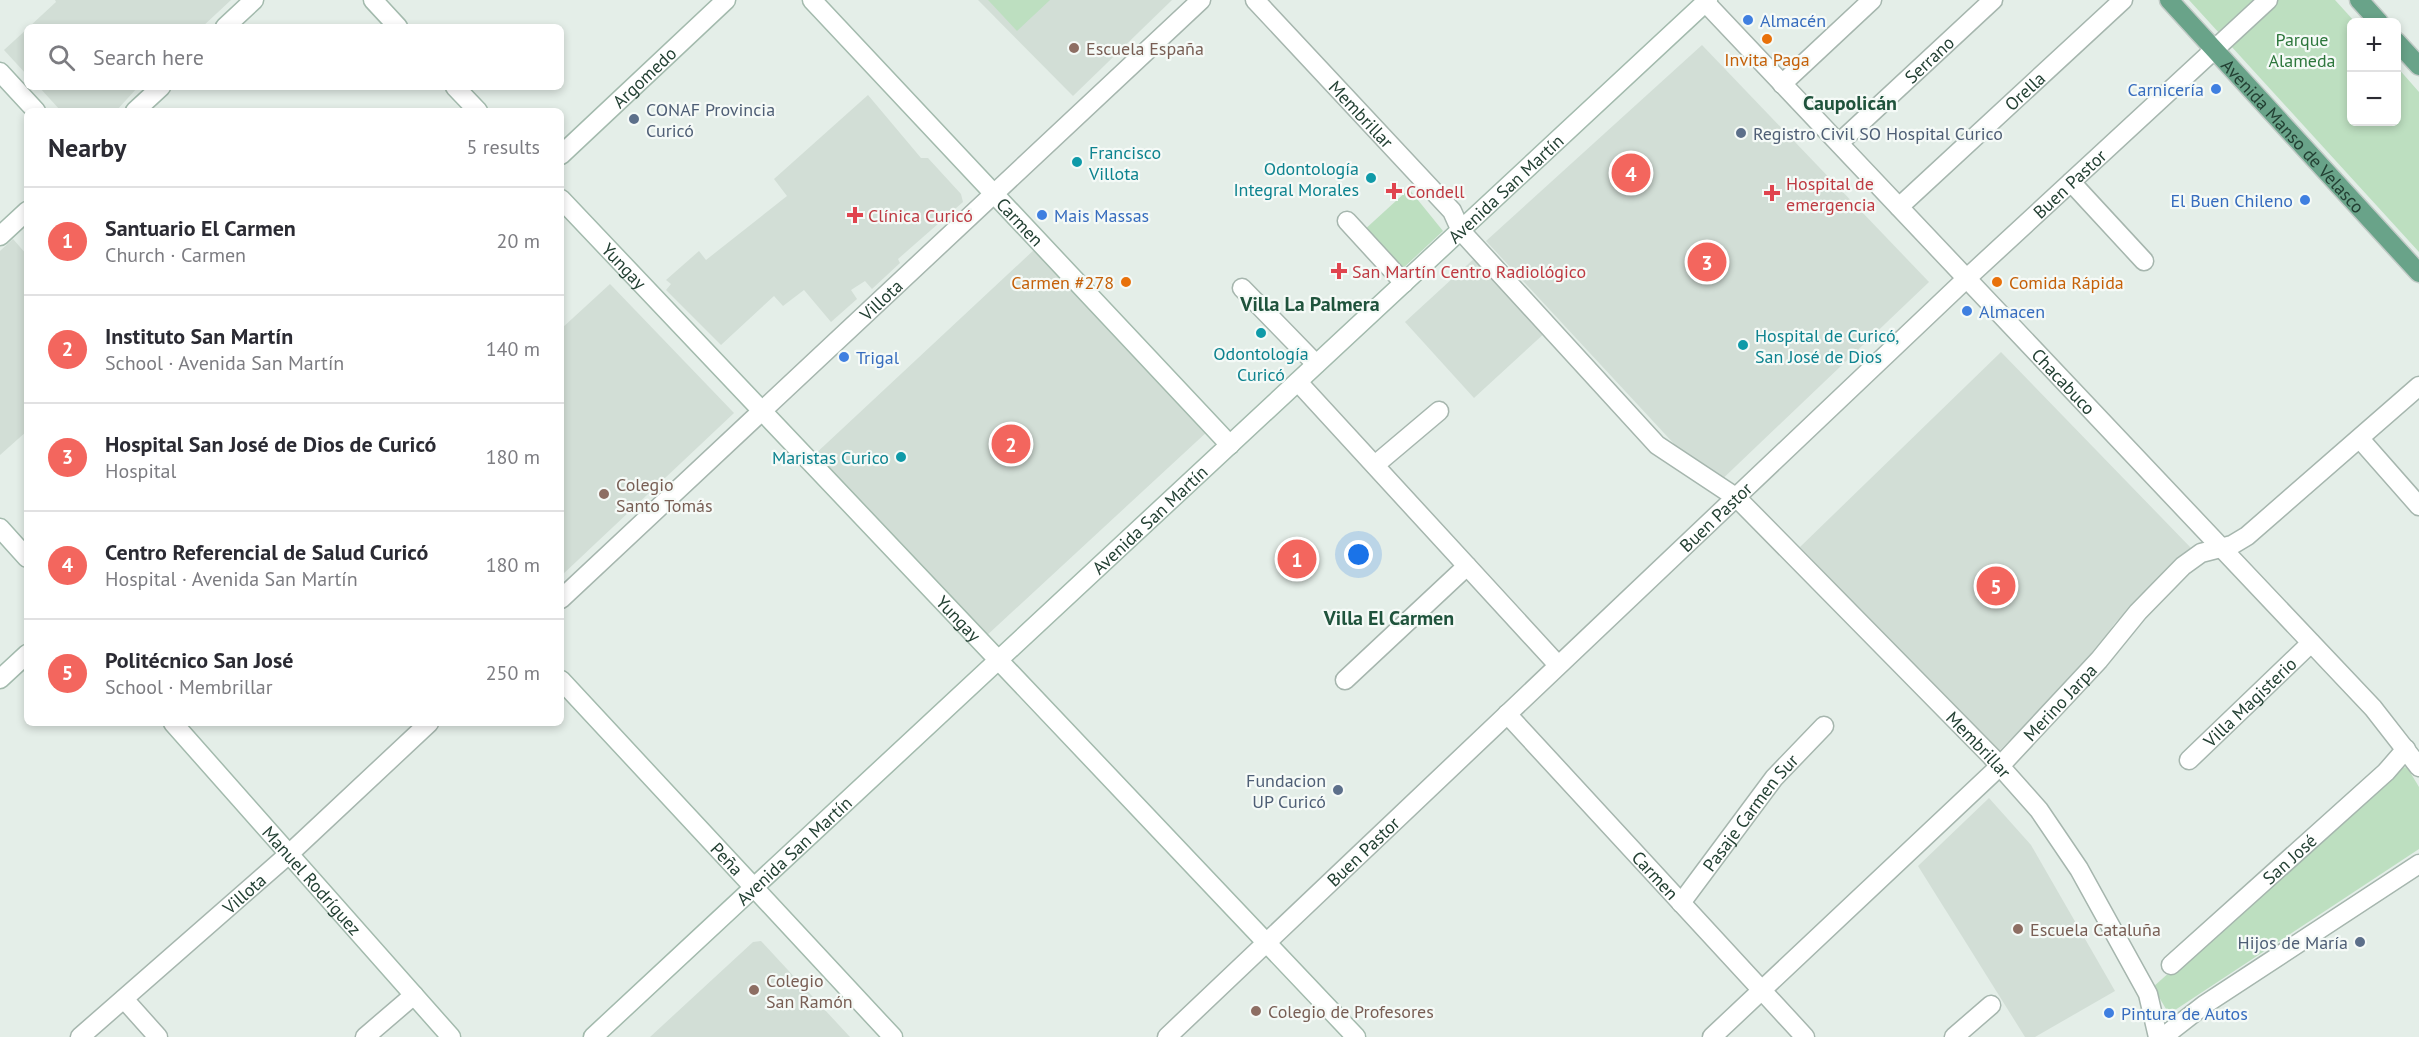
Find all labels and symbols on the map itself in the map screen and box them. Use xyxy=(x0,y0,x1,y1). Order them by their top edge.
place label: Almacén xyxy=(1760,9,1826,32)
marker: Almacén xyxy=(1741,13,1755,27)
park label: Parque Alameda xyxy=(2268,28,2336,72)
street label: Serrano xyxy=(1900,31,1959,88)
marker: Invita Paga xyxy=(1760,32,1774,46)
place label: Escuela España xyxy=(1086,37,1204,60)
street label: Argomedo xyxy=(607,41,681,112)
marker: Escuela España xyxy=(1067,41,1081,55)
place label: Invita Paga xyxy=(1724,48,1810,71)
street label: Avenida Manso de Velasco xyxy=(2217,54,2370,218)
street label: Orella xyxy=(2000,67,2050,115)
street label: Membrillar xyxy=(1324,75,1399,153)
place label: Carnicería xyxy=(2128,78,2204,101)
marker: Carnicería xyxy=(2209,82,2223,96)
district label: Caupolicán xyxy=(1803,90,1897,116)
place label: CONAF Provincia Curicó xyxy=(646,98,775,142)
marker: CONAF Provincia Curicó xyxy=(627,112,641,126)
place label: Registro Civil SO Hospital Curico xyxy=(1753,122,2003,145)
marker: Registro Civil SO Hospital Curico xyxy=(1734,126,1748,140)
street label: Avenida San Martín xyxy=(1443,129,1568,248)
place label: Francisco Villota xyxy=(1088,141,1161,185)
street label: Buen Pastor xyxy=(2028,144,2111,223)
pin: 4 xyxy=(1612,150,1650,195)
marker: Francisco Villota xyxy=(1070,155,1084,169)
place label: Odontología Integral Morales xyxy=(1233,157,1359,201)
marker: Odontología Integral Morales xyxy=(1364,171,1378,185)
place label: Hospital de emergencia xyxy=(1786,172,1876,216)
place label: Condell xyxy=(1406,180,1465,203)
marker: Condell xyxy=(1387,184,1401,198)
marker: Hospital de emergencia xyxy=(1763,184,1781,202)
place label: El Buen Chileno xyxy=(2170,189,2293,212)
street label: Carmen xyxy=(992,192,1049,251)
marker: El Buen Chileno xyxy=(2298,193,2312,207)
place label: Clínica Curicó xyxy=(868,204,973,227)
place label: Mais Massas xyxy=(1054,204,1149,227)
marker: Clínica Curicó xyxy=(846,206,864,224)
marker: Mais Massas xyxy=(1035,208,1049,222)
street label: Yungay xyxy=(597,238,652,294)
pin: 3 xyxy=(1688,240,1726,284)
place label: San Martín Centro Radiológico xyxy=(1352,260,1586,283)
marker: San Martín Centro Radiológico xyxy=(1330,262,1348,280)
place label: Carmen #278 xyxy=(1011,271,1114,294)
place label: Comida Rápida xyxy=(2009,271,2124,294)
street label: Villota xyxy=(854,274,907,326)
marker: Carmen #278 xyxy=(1119,275,1133,289)
marker: Comida Rápida xyxy=(1990,275,2004,289)
district label: Villa La Palmera xyxy=(1239,291,1380,317)
place label: Almacen xyxy=(1979,300,2045,323)
marker: Almacen xyxy=(1960,304,1974,318)
place label: Hospital de Curicó, San José de Dios xyxy=(1755,324,1899,368)
marker: Odontología Curicó xyxy=(1254,326,1268,340)
marker: Hospital de Curicó, San José de Dios xyxy=(1736,338,1750,352)
place label: Odontología Curicó xyxy=(1213,342,1309,386)
street label: Chacabuco xyxy=(2027,343,2101,419)
place label: Trigal xyxy=(856,346,900,369)
marker: Trigal xyxy=(837,350,851,364)
pin: 2 xyxy=(992,422,1030,466)
place label: Maristas Curico xyxy=(772,446,889,469)
marker: Maristas Curico xyxy=(894,450,908,464)
street label: Avenida San Martín xyxy=(1087,460,1212,579)
place label: Colegio Santo Tomás xyxy=(616,473,713,517)
street label: Buen Pastor xyxy=(1674,477,1757,557)
marker: Colegio Santo Tomás xyxy=(597,487,611,501)
pin: 1 xyxy=(1278,536,1316,582)
your location xyxy=(1344,540,1373,569)
pin: 5 xyxy=(1976,564,2016,608)
street label: Yungay xyxy=(931,590,987,647)
district label: Villa El Carmen xyxy=(1323,605,1454,631)
street label: Villa Magisterio xyxy=(2198,652,2301,752)
street label: Merino Jarpa xyxy=(2018,658,2101,746)
street label: Membrillar xyxy=(1941,706,2016,783)
street label: Pasaje Carmen Sur xyxy=(1697,749,1803,876)
place label: Fundacion UP Curicó xyxy=(1246,769,1326,813)
marker: Fundacion UP Curicó xyxy=(1331,783,1345,797)
street label: Avenida San Martín xyxy=(731,791,856,910)
street label: Buen Pastor xyxy=(1322,811,1404,891)
street label: Manuel Rodríguez xyxy=(258,821,367,940)
street label: San José xyxy=(2258,829,2321,889)
street label: Peña xyxy=(706,837,748,880)
street label: Carmen xyxy=(1627,846,1684,904)
street label: Villota xyxy=(217,868,271,919)
place label: Escuela Cataluña xyxy=(2030,918,2161,941)
marker: Escuela Cataluña xyxy=(2011,922,2025,936)
place label: Hijos de María xyxy=(2238,931,2348,954)
marker: Hijos de María xyxy=(2353,935,2367,949)
place label: Colegio San Ramón xyxy=(766,969,853,1013)
marker: Colegio San Ramón xyxy=(747,983,761,997)
place label: Colegio de Profesores xyxy=(1268,1000,1434,1023)
place label: Pintura de Autos xyxy=(2121,1002,2248,1025)
marker: Colegio de Profesores xyxy=(1249,1004,1263,1018)
marker: Pintura de Autos xyxy=(2102,1006,2116,1020)

